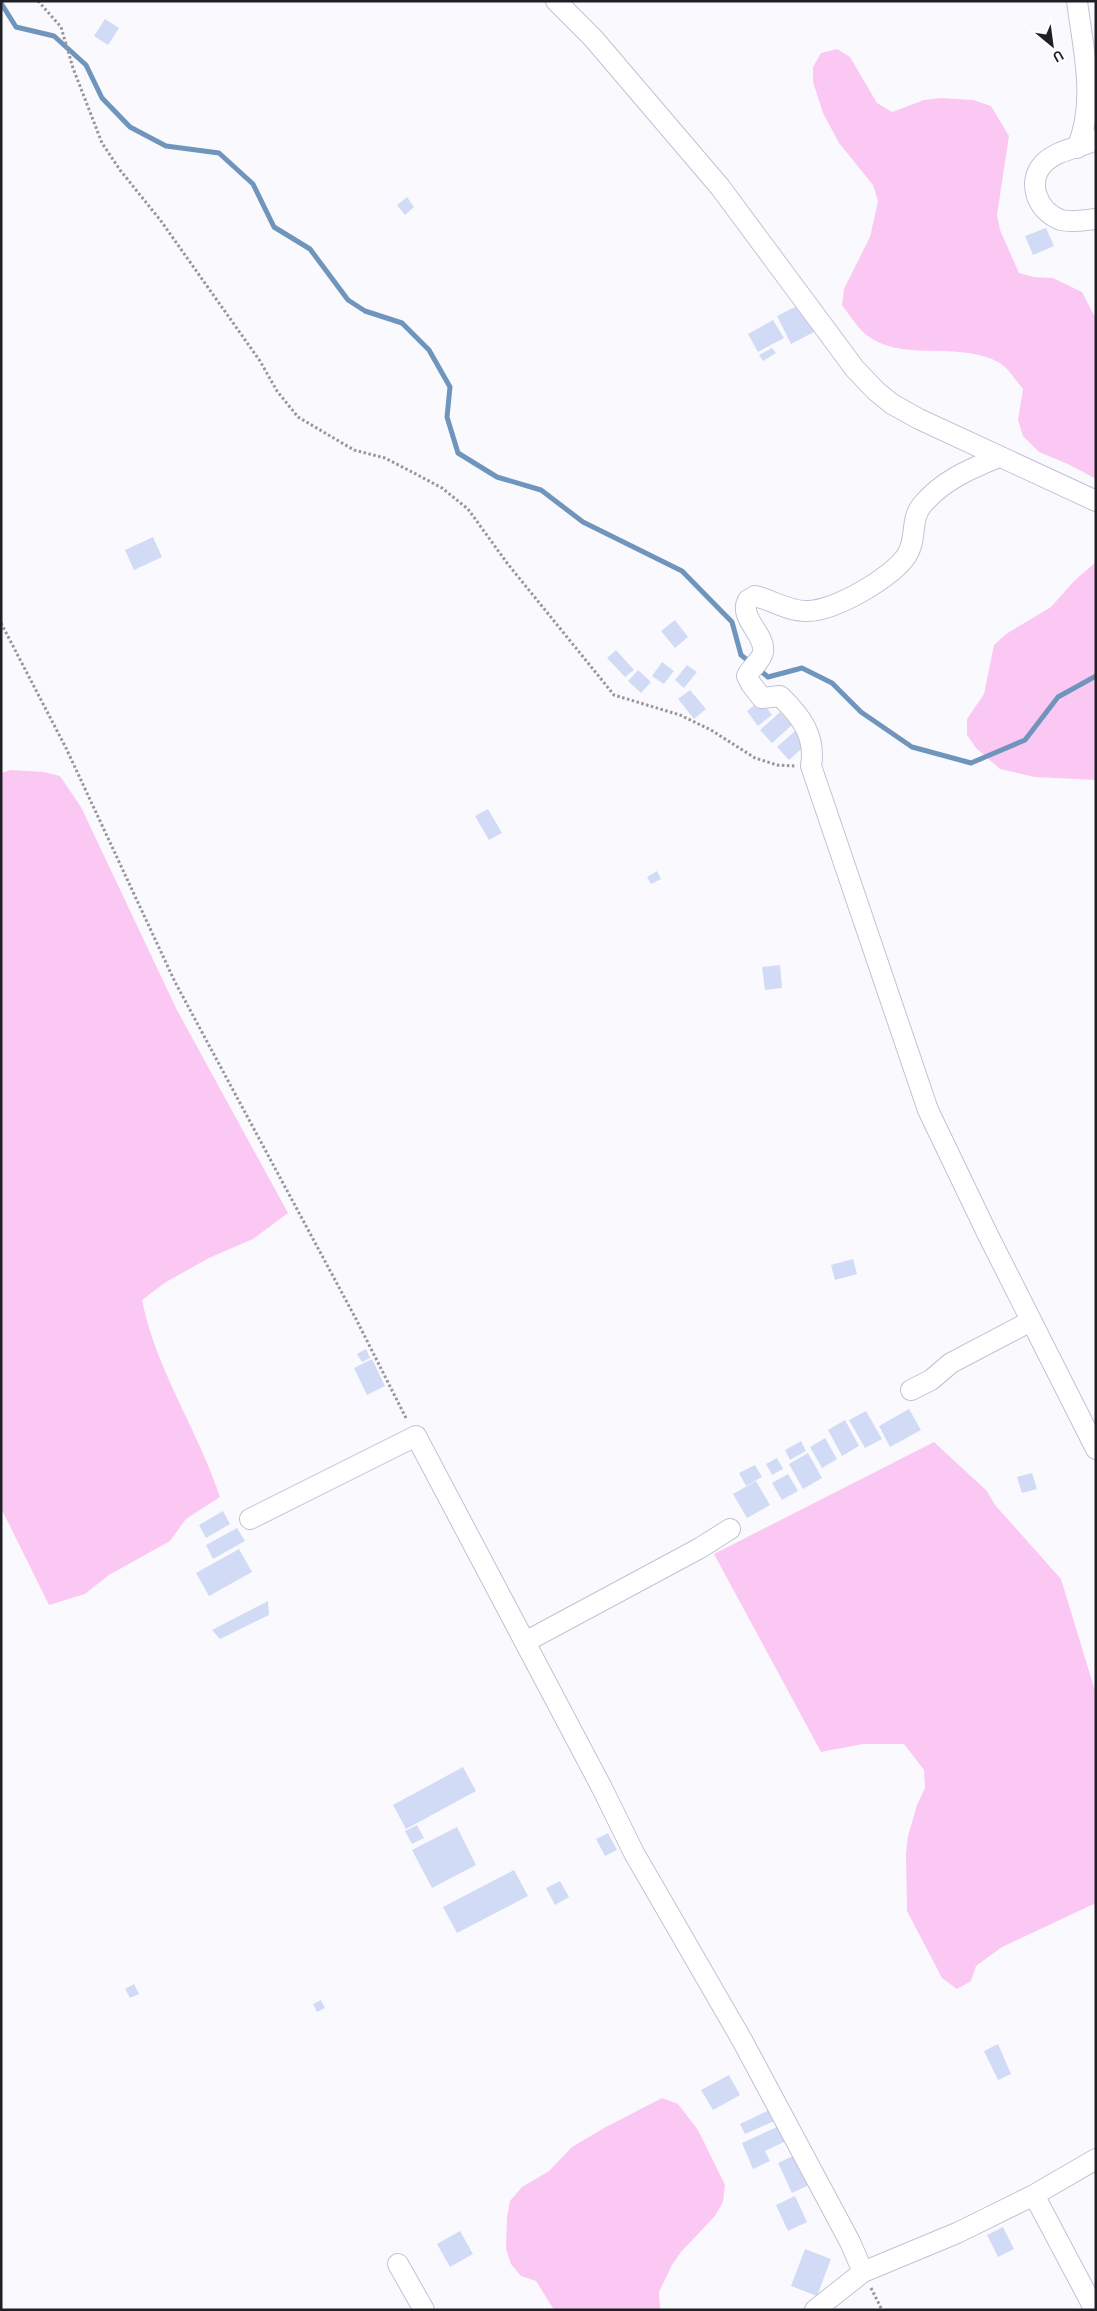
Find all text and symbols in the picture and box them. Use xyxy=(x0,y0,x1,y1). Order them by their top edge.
north arrow xyxy=(1027,20,1077,70)
text: U xyxy=(1050,46,1067,67)

